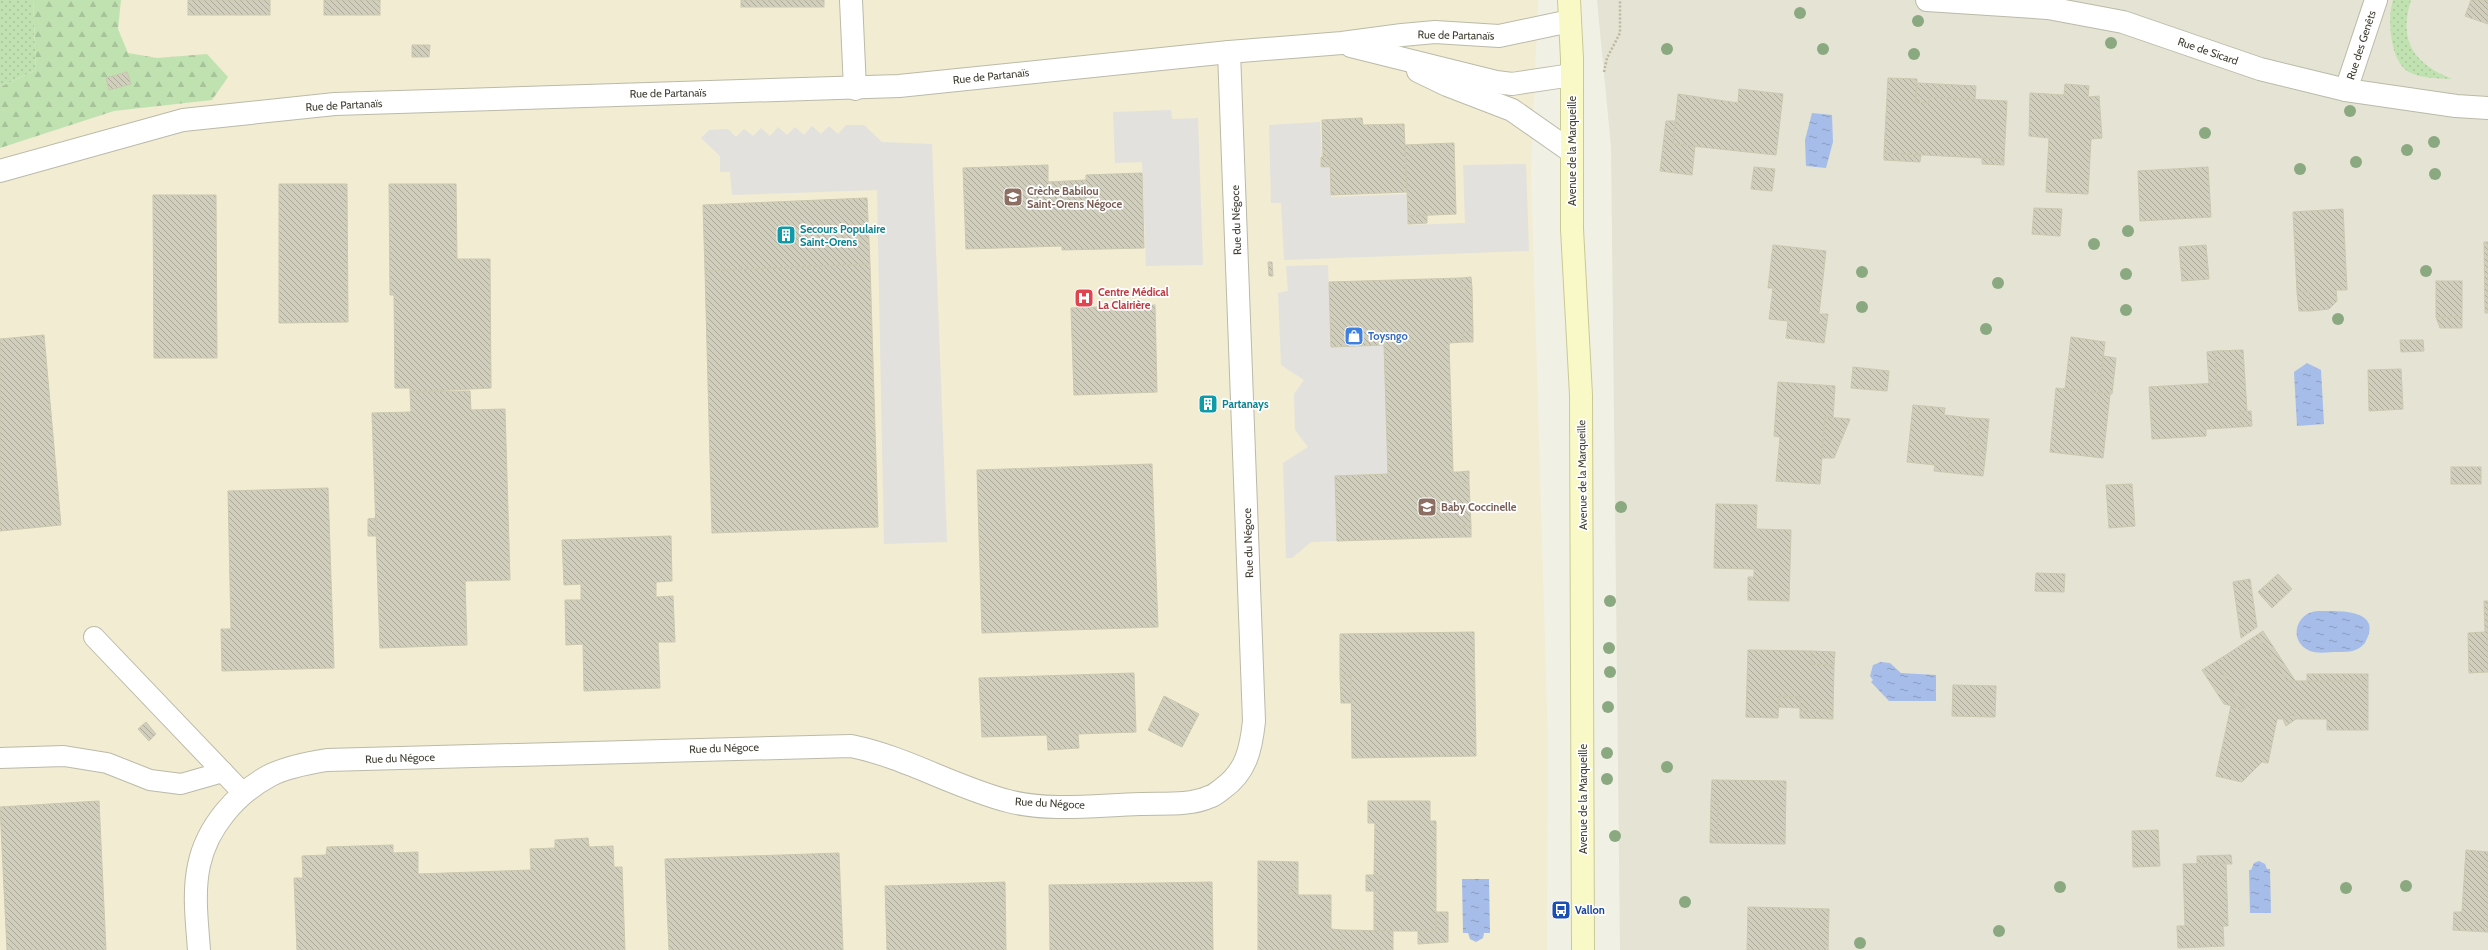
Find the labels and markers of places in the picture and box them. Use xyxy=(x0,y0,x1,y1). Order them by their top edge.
place label: Crèche Babilou Saint-Orens Négoce xyxy=(1027,184,1123,211)
school or university icon: Crèche Babilou Saint-Orens Négoce xyxy=(1002,186,1024,208)
place label: Secours Populaire Saint-Orens xyxy=(800,222,886,249)
building icon: Secours Populaire Saint-Orens xyxy=(775,224,797,246)
place label: Centre Médical La Clairière xyxy=(1098,285,1169,312)
hospital icon: Centre Médical La Clairière xyxy=(1073,287,1095,309)
shop icon: Toysngo xyxy=(1343,325,1365,347)
place label: Toysngo xyxy=(1368,329,1408,343)
building icon: Partanays xyxy=(1197,393,1219,415)
place label: Partanays xyxy=(1222,397,1269,411)
school or university icon: Baby Coccinelle xyxy=(1416,496,1438,518)
place label: Baby Coccinelle xyxy=(1441,500,1517,514)
bus stop icon: Vallon xyxy=(1550,899,1572,921)
place label: Vallon xyxy=(1575,903,1605,917)

